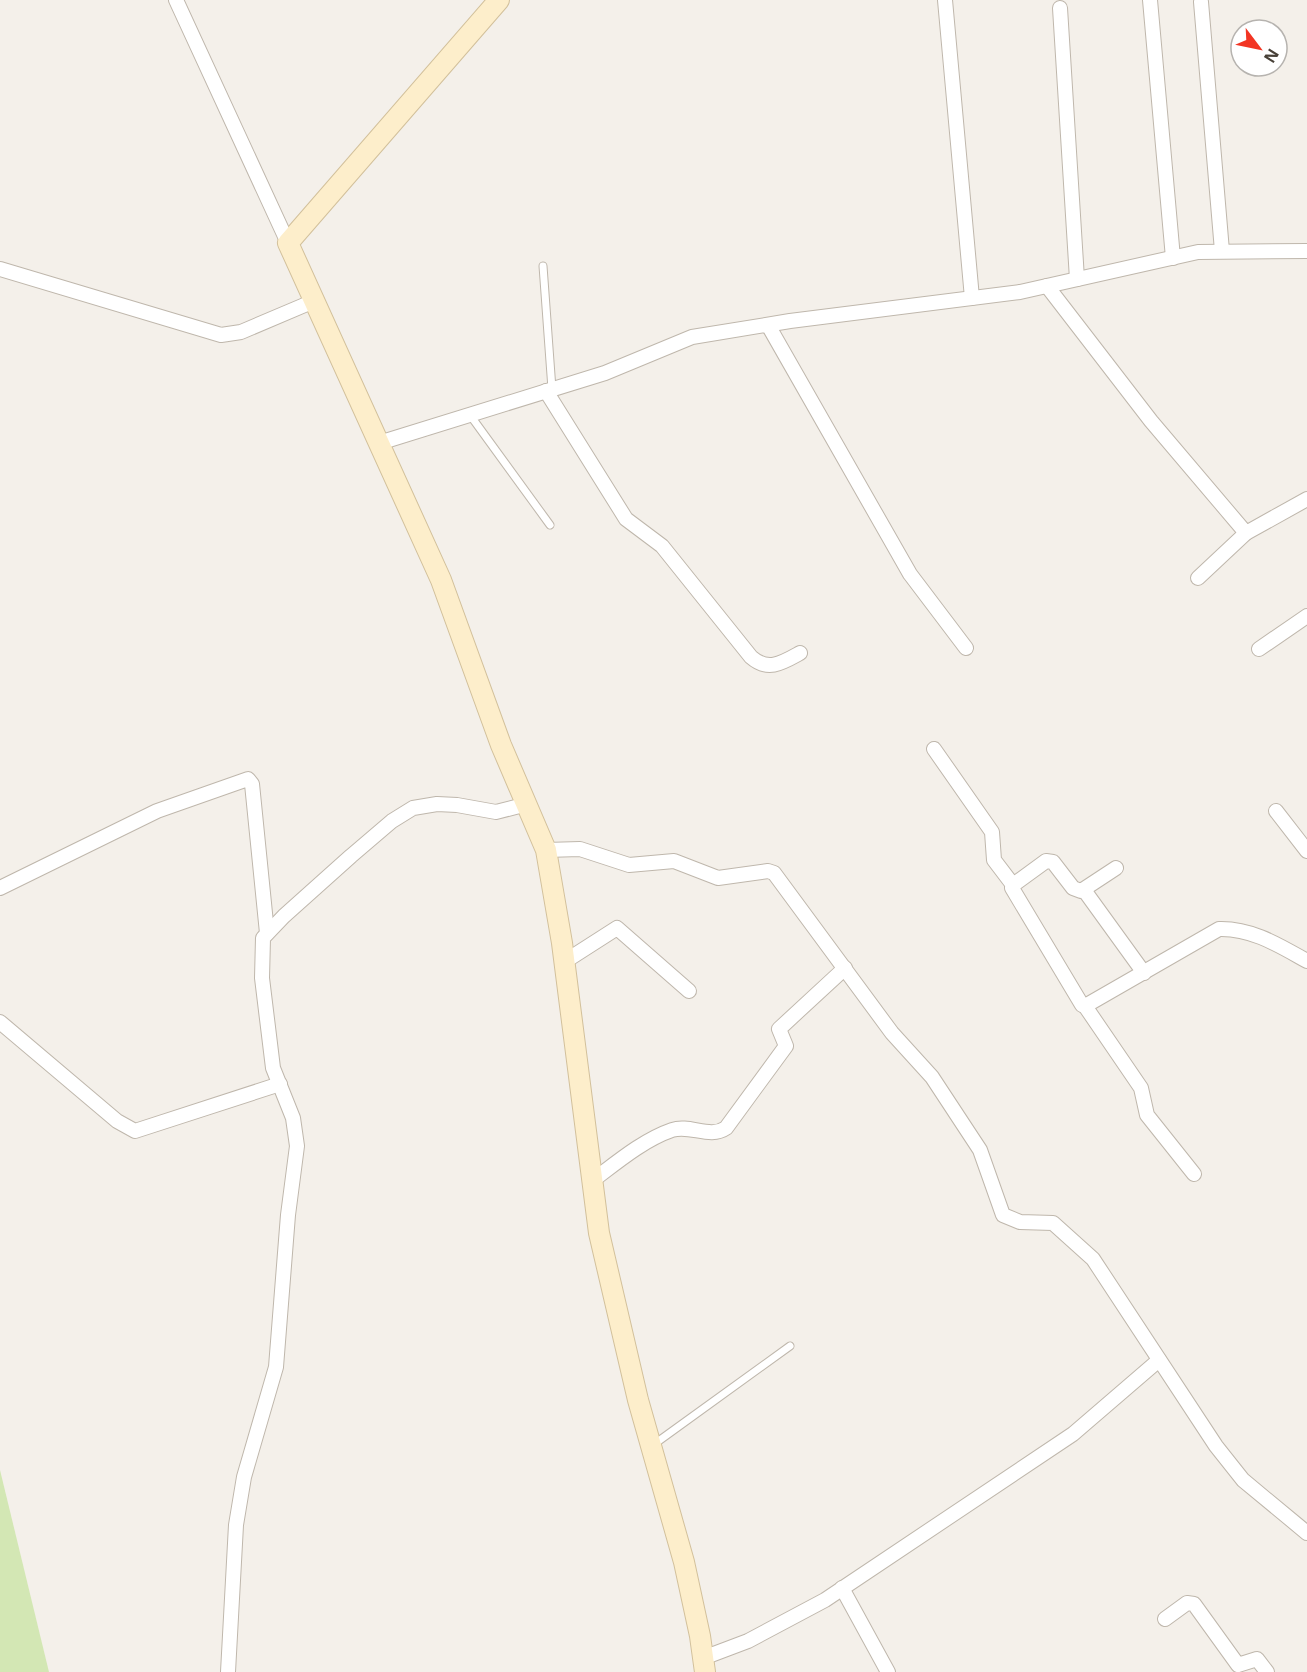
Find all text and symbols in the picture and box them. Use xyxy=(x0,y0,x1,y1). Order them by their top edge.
north arrow xyxy=(1229,18,1289,78)
text: N xyxy=(1259,45,1284,67)

